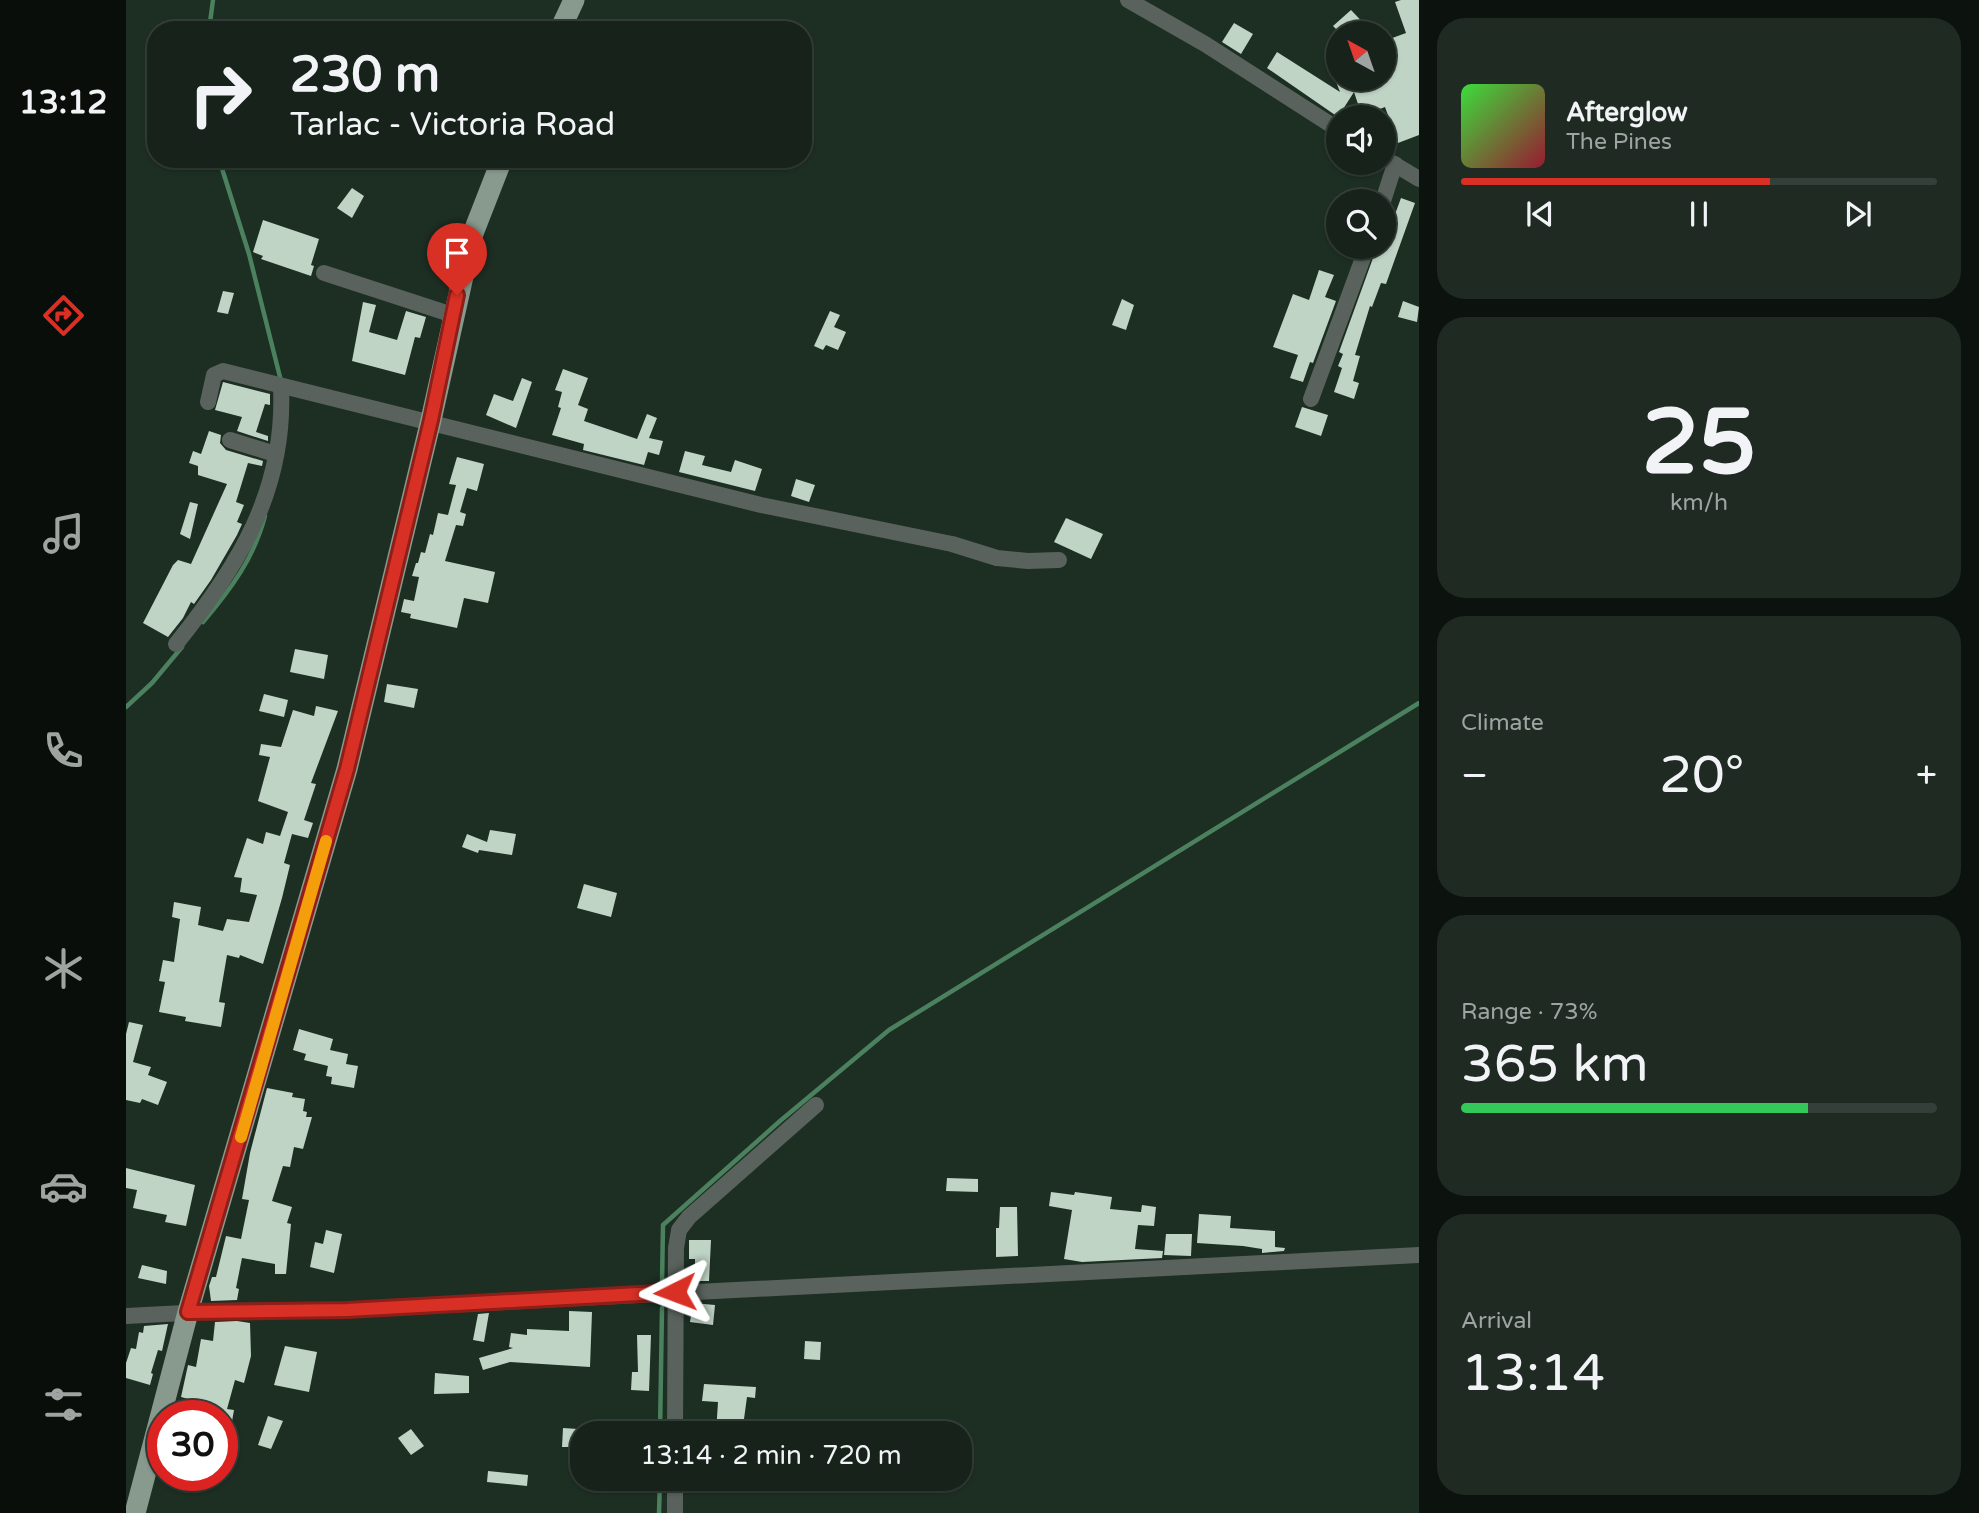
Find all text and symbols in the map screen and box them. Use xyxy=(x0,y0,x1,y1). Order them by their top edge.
north arrow xyxy=(1326,21,1396,91)
map controls xyxy=(1326,21,1396,259)
text: 230 m xyxy=(290,46,440,105)
icon: right xyxy=(175,49,266,140)
text: 13:12 xyxy=(19,84,107,122)
text: Afterglow xyxy=(1566,97,1688,128)
button: sound xyxy=(1326,105,1396,175)
text: Tarlac - Victoria Road xyxy=(290,106,615,144)
text: The Pines xyxy=(1566,128,1672,156)
button: search xyxy=(1326,189,1396,259)
icon: previous xyxy=(1521,195,1559,233)
icon: pause xyxy=(1680,195,1718,233)
icon: next xyxy=(1839,195,1877,233)
pin xyxy=(427,223,487,295)
icon: arrive xyxy=(438,234,476,272)
icon: directions xyxy=(39,291,88,340)
text: 25 xyxy=(1642,388,1756,498)
text: km/h xyxy=(1670,489,1728,517)
icon: music xyxy=(39,509,88,558)
text: Climate xyxy=(1461,709,1544,737)
icon: phone xyxy=(39,726,88,775)
text: 20° xyxy=(1659,744,1744,807)
text: − xyxy=(1461,753,1488,799)
text: + xyxy=(1916,753,1937,799)
icon: climate xyxy=(39,944,88,993)
text: Range · 73% xyxy=(1461,998,1597,1026)
text: 365 km xyxy=(1461,1033,1649,1096)
icon: car xyxy=(39,1162,88,1211)
position arrow xyxy=(638,1255,712,1329)
text: Arrival xyxy=(1461,1307,1532,1335)
text: 13:14 xyxy=(1461,1342,1605,1405)
icon: filters xyxy=(39,1380,88,1429)
speed limit sign: 30 xyxy=(147,1400,238,1491)
text: 13:14 · 2 min · 720 m xyxy=(640,1440,902,1471)

